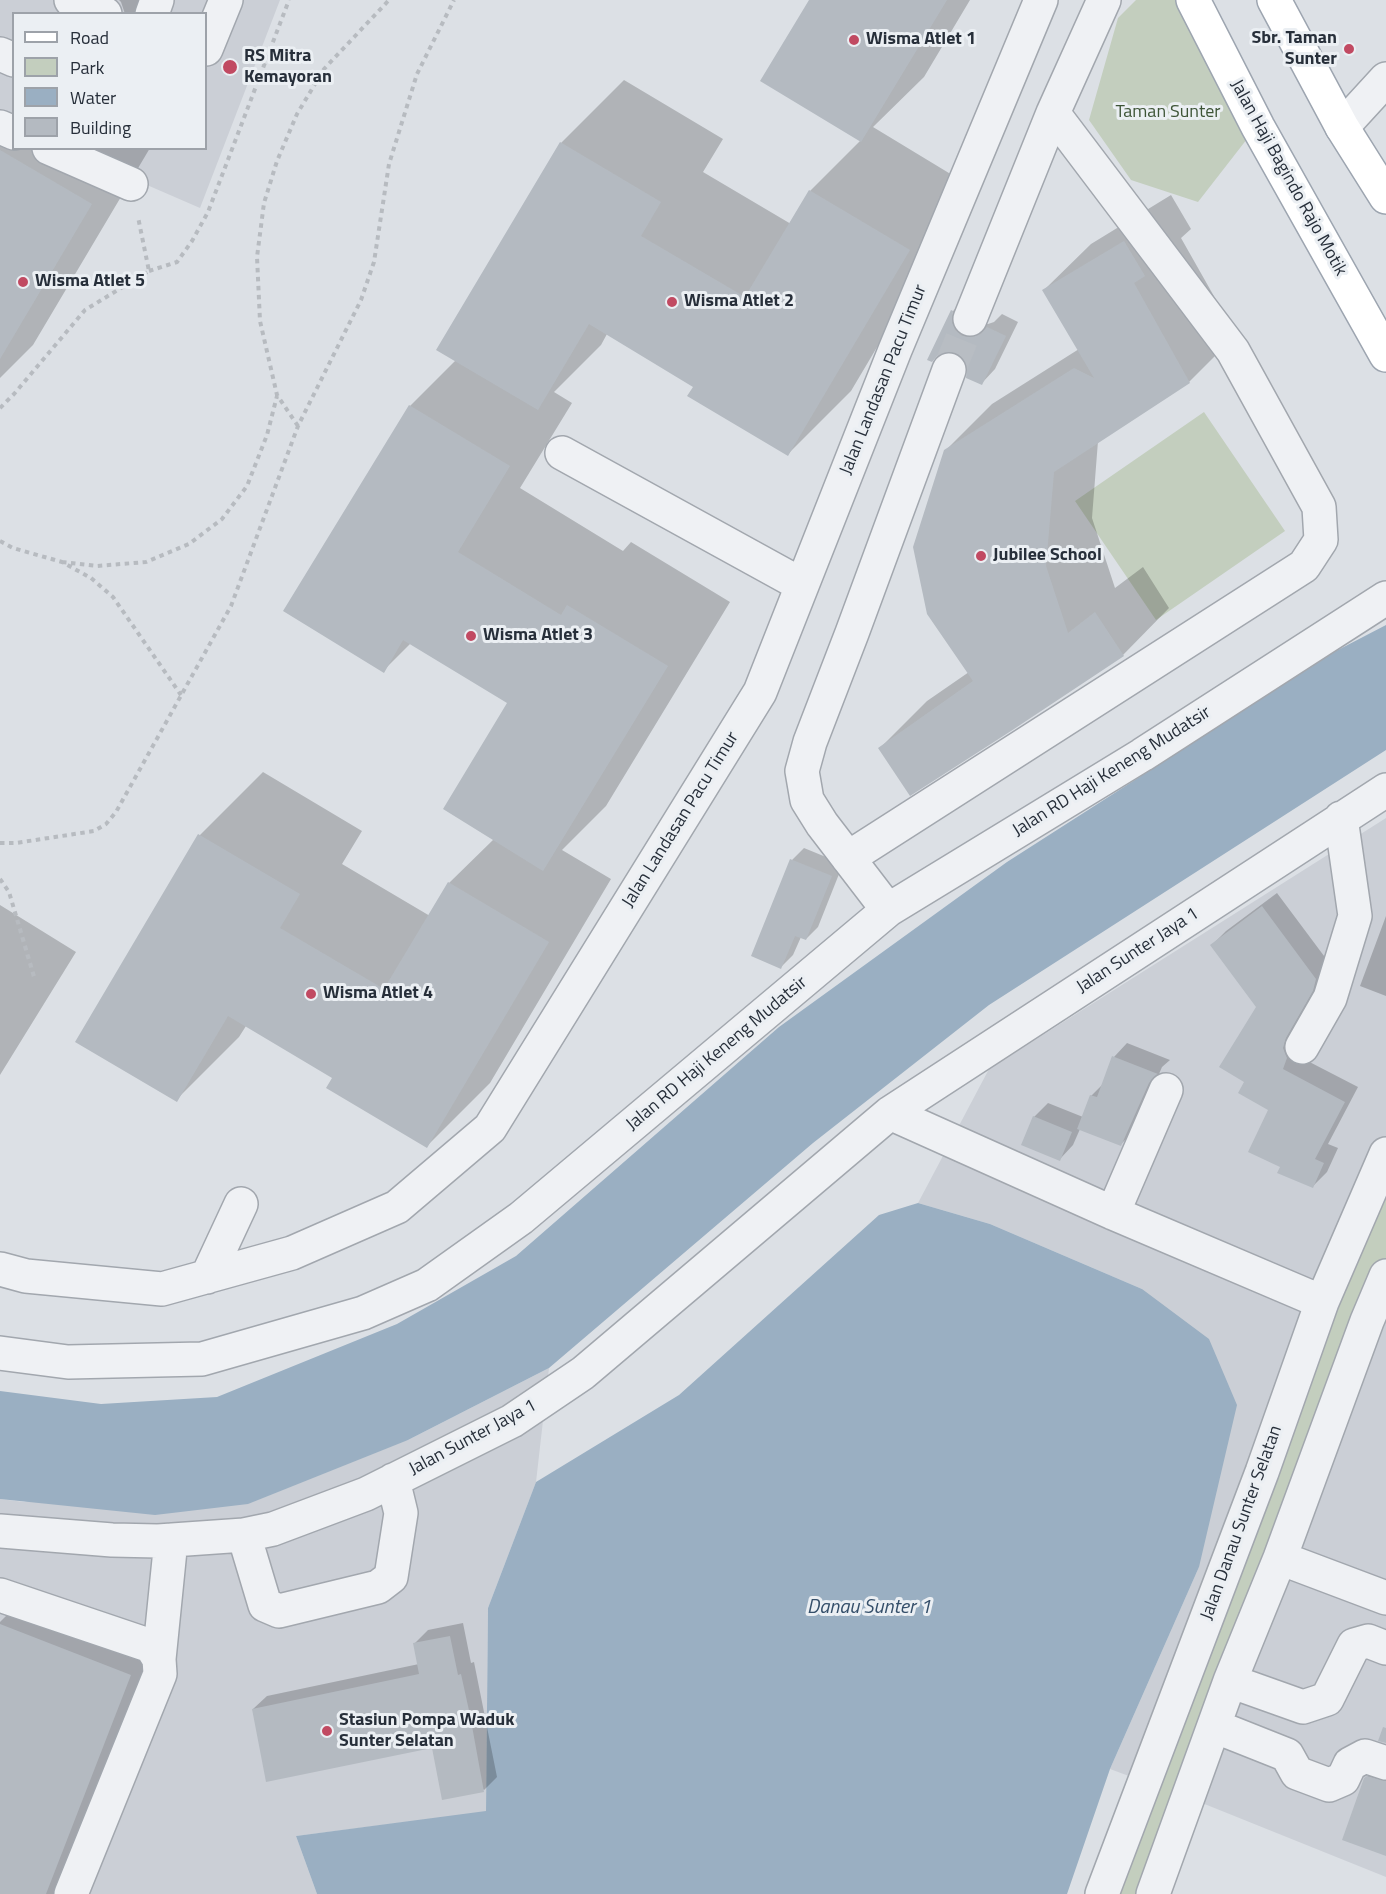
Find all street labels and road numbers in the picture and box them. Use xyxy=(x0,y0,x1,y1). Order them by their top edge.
street label: Jalan Haji Bagindo Rajo Motik xyxy=(1225,76,1351,280)
street label: Jalan Landasan Pacu Timur xyxy=(836,282,932,478)
street label: Jalan RD Haji Keneng Mudatsir xyxy=(1009,702,1215,842)
street label: Jalan Landasan Pacu Timur xyxy=(618,728,744,912)
street label: Jalan Sunter Jaya 1 xyxy=(1073,903,1203,999)
street label: Jalan RD Haji Keneng Mudatsir xyxy=(622,972,812,1136)
street label: Jalan Sunter Jaya 1 xyxy=(406,1395,540,1481)
street label: Jalan Danau Sunter Selatan xyxy=(1197,1423,1287,1623)

